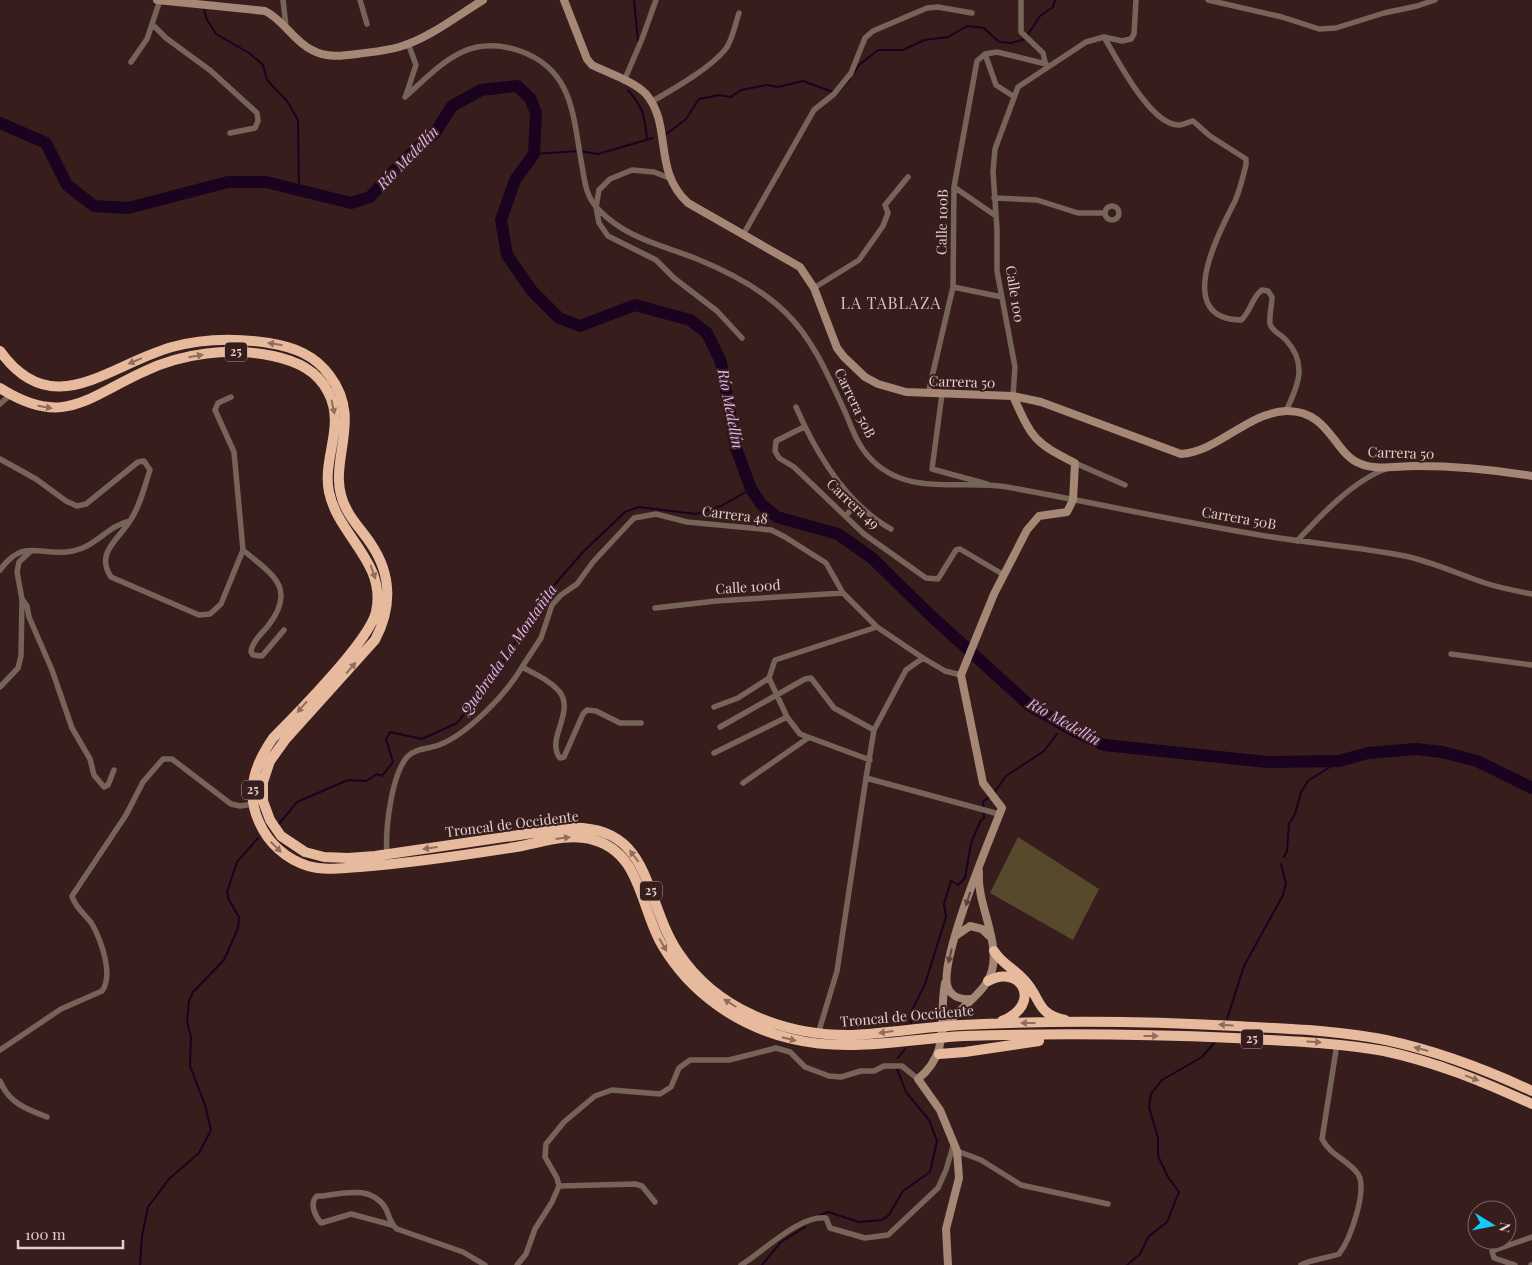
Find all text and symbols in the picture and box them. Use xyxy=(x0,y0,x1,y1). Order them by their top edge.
water label: Río Medellín xyxy=(371,121,443,194)
street label: Calle 100B xyxy=(931,189,952,255)
street label: Calle 100 xyxy=(1002,264,1029,324)
district label: LA TABLAZA xyxy=(841,292,941,313)
one-way arrow xyxy=(267,339,283,347)
road number: 25 xyxy=(225,342,247,362)
one-way arrow xyxy=(188,352,204,360)
one-way arrow xyxy=(128,357,142,365)
street label: Carrera 50B xyxy=(830,365,881,441)
water label: Río Medellín xyxy=(713,366,749,450)
street label: Carrera 50 xyxy=(928,371,996,392)
one-way arrow xyxy=(329,400,337,415)
one-way arrow xyxy=(37,404,53,412)
street label: Carrera 50 xyxy=(1367,442,1435,463)
street label: Carrera 49 xyxy=(823,474,884,533)
street label: Carrera 48 xyxy=(701,501,769,528)
street label: Carrera 50B xyxy=(1200,502,1278,533)
one-way arrow xyxy=(369,565,377,580)
street label: Calle 100d xyxy=(715,575,781,598)
water label: Quebrada La Montañita xyxy=(455,580,561,720)
one-way arrow xyxy=(346,662,357,675)
water label: Río Medellín xyxy=(1023,692,1105,749)
one-way arrow xyxy=(296,701,308,713)
road number: 25 xyxy=(242,780,264,800)
street label: Troncal de Occidente xyxy=(444,806,580,841)
one-way arrow xyxy=(556,834,572,842)
one-way arrow xyxy=(270,841,282,853)
one-way arrow xyxy=(422,844,438,852)
one-way arrow xyxy=(629,850,640,863)
road number: 25 xyxy=(640,881,662,900)
one-way arrow xyxy=(963,892,971,907)
one-way arrow xyxy=(658,938,667,951)
one-way arrow xyxy=(946,948,954,963)
one-way arrow xyxy=(723,999,736,1008)
street label: Troncal de Occidente xyxy=(839,1000,975,1031)
one-way arrow xyxy=(1020,1019,1036,1027)
one-way arrow xyxy=(1217,1021,1233,1029)
one-way arrow xyxy=(878,1028,894,1036)
road number: 25 xyxy=(1241,1030,1263,1048)
one-way arrow xyxy=(1144,1032,1160,1040)
one-way arrow xyxy=(782,1035,797,1043)
one-way arrow xyxy=(1306,1039,1322,1047)
one-way arrow xyxy=(1414,1045,1429,1053)
one-way arrow xyxy=(1465,1074,1479,1082)
north arrow xyxy=(1467,1200,1517,1250)
scale bar xyxy=(18,1218,122,1250)
text: N xyxy=(1495,1221,1516,1234)
text: 100 m xyxy=(25,1224,66,1244)

